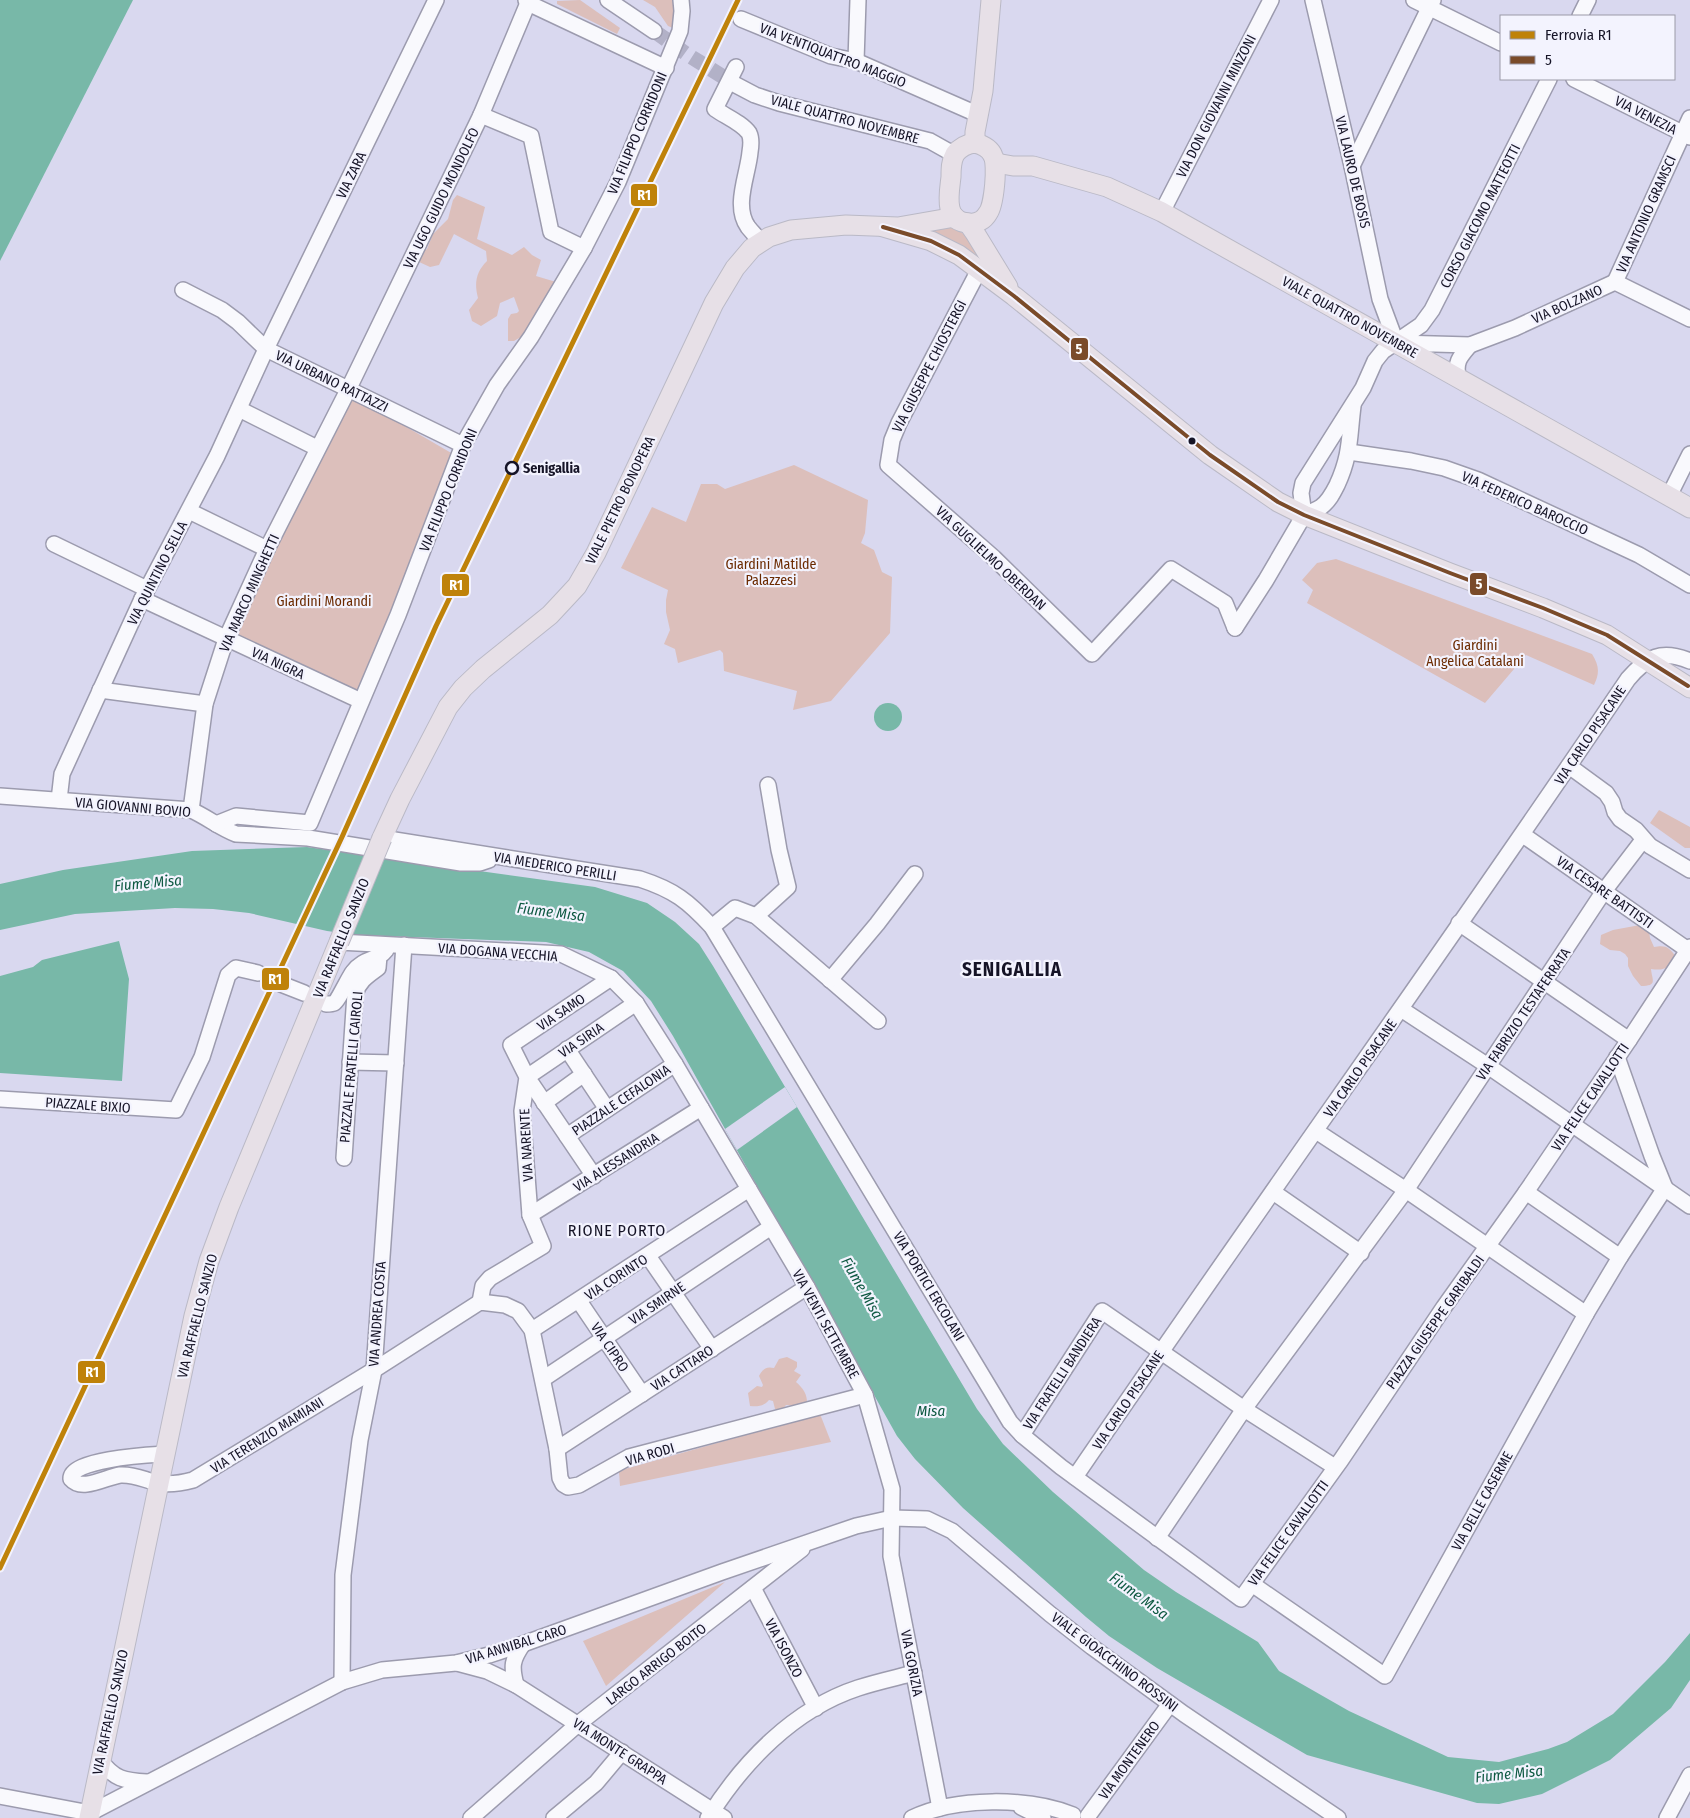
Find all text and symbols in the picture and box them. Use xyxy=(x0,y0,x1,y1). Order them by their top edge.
legend xyxy=(1500,15,1675,80)
street label: VIA VENTIQUATTRO MAGGIO xyxy=(757,20,909,91)
text: Ferrovia R1 xyxy=(1545,26,1612,44)
street label: VIA DON GIOVANNI MINZONI xyxy=(1173,32,1260,181)
text: 5 xyxy=(1545,51,1552,69)
street label: VIA FILIPPO CORRIDONI xyxy=(604,69,671,197)
street label: VIALE QUATTRO NOVEMBRE xyxy=(769,91,921,148)
street label: VIA VENEZIA xyxy=(1612,92,1680,139)
street label: VIA LAURO DE BOSIS xyxy=(1331,114,1374,230)
street label: VIA UGO GUIDO MONDOLFO xyxy=(400,125,483,272)
street label: CORSO GIACOMO MATTEOTTI xyxy=(1437,141,1524,291)
street label: VIA ZARA xyxy=(333,148,370,202)
street label: VIA ANTONIO GRAMSCI xyxy=(1613,153,1680,276)
line badge: R1 xyxy=(630,183,658,207)
text: R1 xyxy=(637,187,651,204)
street label: VIALE QUATTRO NOVEMBRE xyxy=(1279,273,1421,362)
street label: VIA BOLZANO xyxy=(1529,281,1605,328)
street label: VIA GIUSEPPE CHIOSTERGI xyxy=(889,297,970,435)
line badge: 5 xyxy=(1070,337,1089,361)
text: 5 xyxy=(1076,341,1083,358)
street label: VIA URBANO RATTAZZI xyxy=(273,347,391,416)
street label: VIA FILIPPO CORRIDONI xyxy=(416,426,481,554)
street label: VIALE PIETRO BONOPERA xyxy=(582,433,659,567)
unlabelled marker xyxy=(1187,436,1197,446)
place label: Senigallia xyxy=(523,460,580,477)
marker: Senigallia xyxy=(505,461,519,475)
street label: VIA FEDERICO BAROCCIO xyxy=(1459,468,1591,539)
street label: VIA GUGLIELMO OBERDAN xyxy=(932,503,1049,614)
street label: VIA QUINTINO SELLA xyxy=(124,518,191,628)
street label: VIA MARCO MINGHETTI xyxy=(216,532,283,655)
park label: Giardini Matilde Palazzesi xyxy=(725,556,817,589)
line badge: 5 xyxy=(1469,572,1488,596)
line badge: R1 xyxy=(441,573,470,597)
text: 5 xyxy=(1476,576,1483,593)
text: R1 xyxy=(449,577,463,594)
park label: Giardini Morandi xyxy=(276,593,372,610)
park label: Giardini Angelica Catalani xyxy=(1426,637,1524,670)
street label: VIA NIGRA xyxy=(249,644,308,683)
street label: VIA CARLO PISACANE xyxy=(1551,682,1630,788)
street label: VIA GIOVANNI BOVIO xyxy=(74,794,192,821)
street label: VIA MEDERICO PERILLI xyxy=(492,848,618,885)
street label: VIA CESARE BATTISTI xyxy=(1553,853,1656,932)
water label: Fiume Misa xyxy=(113,871,183,895)
street label: VIA RAFFAELLO SANZIO xyxy=(310,876,373,1001)
water label: Fiume Misa xyxy=(516,899,586,925)
street label: VIA DOGANA VECCHIA xyxy=(438,940,559,965)
street label: VIA FABRIZIO TESTAFERRATA xyxy=(1473,944,1574,1084)
district label: SENIGALLIA xyxy=(962,958,1062,981)
line badge: R1 xyxy=(261,967,290,991)
text: R1 xyxy=(268,971,282,988)
street label: VIA SAMO xyxy=(534,990,589,1035)
street label: PIAZZALE FRATELLI CAIROLI xyxy=(336,991,367,1144)
street label: VIA CARLO PISACANE xyxy=(1320,1016,1401,1121)
street label: VIA SIRIA xyxy=(555,1019,608,1062)
street label: VIA FELICE CAVALLOTTI xyxy=(1548,1040,1633,1154)
street label: PIAZZALE CEFALONIA xyxy=(569,1061,674,1140)
street label: PIAZZALE BIXIO xyxy=(45,1094,131,1117)
street label: VIA NARENTE xyxy=(516,1108,537,1182)
street label: VIA ALESSANDRIA xyxy=(570,1129,663,1196)
district label: RIONE PORTO xyxy=(568,1221,666,1240)
street label: VIA PORTICI ERCOLANI xyxy=(889,1228,968,1344)
street label: VIA CORINTO xyxy=(582,1251,651,1304)
street label: VIA RAFFAELLO SANZIO xyxy=(174,1252,221,1380)
street label: PIAZZA GIUSEPPE GARIBALDI xyxy=(1383,1252,1488,1393)
water label: Fiume Misa xyxy=(837,1254,887,1322)
street label: VIA ANDREA COSTA xyxy=(365,1260,390,1367)
street label: VIA VENTI SETTEMBRE xyxy=(789,1267,863,1382)
street label: VIA SMIRNE xyxy=(626,1278,689,1329)
street label: VIA FRATELLI BANDIERA xyxy=(1020,1313,1106,1433)
street label: VIA CIPRO xyxy=(587,1319,632,1375)
street label: VIA CATTARO xyxy=(648,1342,717,1395)
street label: VIA CARLO PISACANE xyxy=(1089,1347,1168,1453)
line badge: R1 xyxy=(77,1360,106,1384)
text: R1 xyxy=(85,1364,99,1381)
street label: VIA TERENZIO MAMIANI xyxy=(208,1394,327,1477)
water label: Misa xyxy=(917,1402,945,1420)
street label: VIA RODI xyxy=(624,1439,676,1469)
street label: VIA DELLE CASERME xyxy=(1448,1448,1517,1554)
street label: VIA FELICE CAVALLOTTI xyxy=(1244,1477,1332,1589)
water label: Fiume Misa xyxy=(1106,1569,1172,1623)
street label: VIALE GIOACCHINO ROSSINI xyxy=(1048,1609,1181,1716)
street label: VIA ISONZO xyxy=(761,1616,806,1681)
street label: LARGO ARRIGO BOITO xyxy=(603,1620,710,1709)
street label: VIA ANNIBAL CARO xyxy=(464,1621,569,1668)
street label: VIA GORIZIA xyxy=(897,1628,926,1698)
street label: VIA RAFFAELLO SANZIO xyxy=(89,1648,132,1776)
street label: VIA MONTE GRAPPA xyxy=(569,1715,671,1789)
street label: VIA MONTENERO xyxy=(1095,1718,1164,1803)
water label: Fiume Misa xyxy=(1474,1761,1544,1787)

